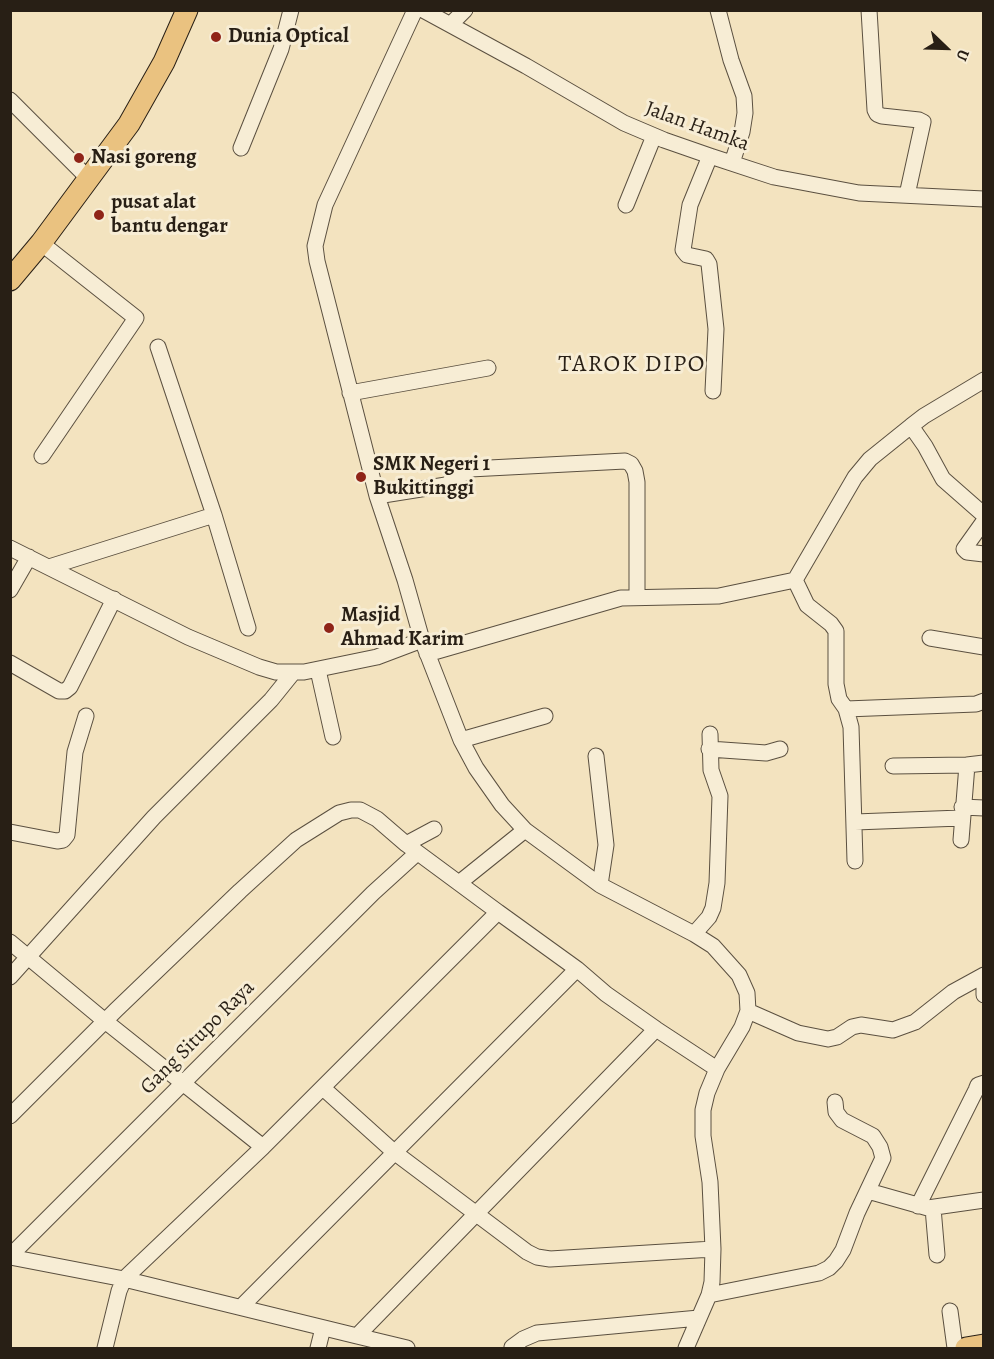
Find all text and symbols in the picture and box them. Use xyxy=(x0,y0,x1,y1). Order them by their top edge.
north arrow xyxy=(916,18,976,78)
place label: Dunia Optical xyxy=(228,24,349,50)
marker: Dunia Optical xyxy=(209,30,223,44)
text: U xyxy=(950,46,975,64)
street label: Jalan Hamka xyxy=(641,97,753,157)
place label: Nasi goreng xyxy=(91,145,197,171)
marker: Nasi goreng xyxy=(72,151,86,165)
place label: pusat alat bantu dengar xyxy=(111,190,228,240)
marker: pusat alat bantu dengar xyxy=(92,208,106,222)
district label: TAROK DIPO xyxy=(558,351,706,379)
place label: SMK Negeri 1 Bukittinggi xyxy=(373,452,490,502)
marker: SMK Negeri 1 Bukittinggi xyxy=(354,470,368,484)
place label: Masjid Ahmad Karim xyxy=(341,603,464,653)
marker: Masjid Ahmad Karim xyxy=(322,621,336,635)
street label: Gang Situpo Raya xyxy=(136,976,260,1100)

